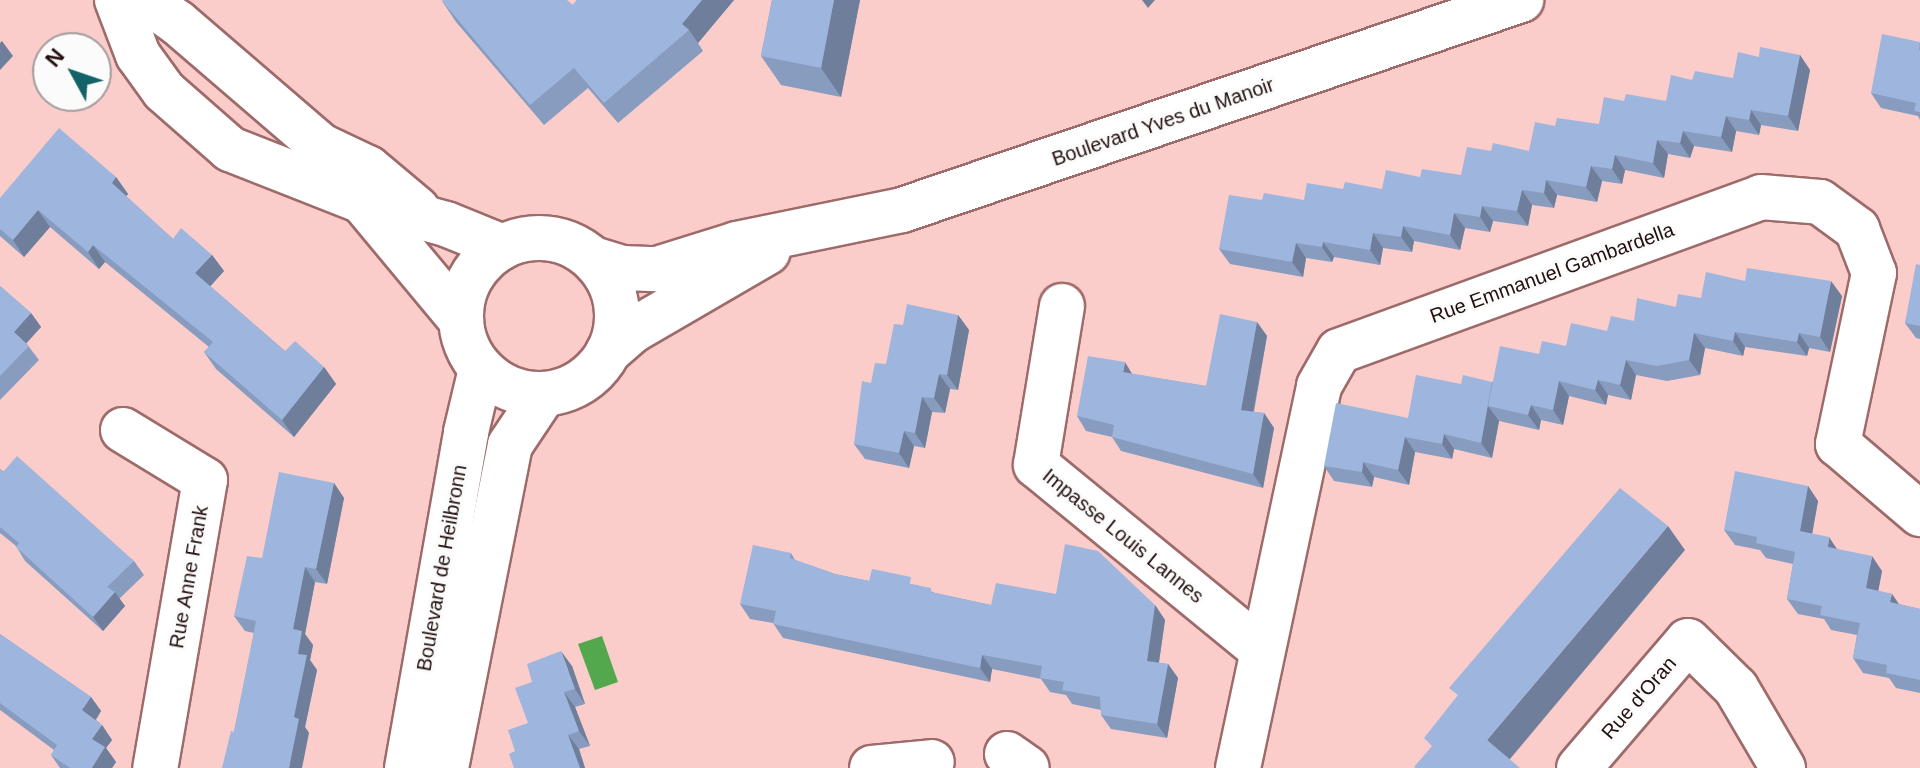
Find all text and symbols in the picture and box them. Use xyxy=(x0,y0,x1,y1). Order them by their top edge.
north arrow xyxy=(32,32,112,112)
text: N xyxy=(40,43,69,72)
street label: Boulevard Yves du Manoir xyxy=(1049,73,1277,171)
street label: Rue Emmanuel Gambardella xyxy=(1427,218,1677,328)
street label: Boulevard de Heilbronn xyxy=(412,463,472,673)
street label: Impasse Louis Lannes xyxy=(1038,464,1208,608)
street label: Rue Anne Frank xyxy=(165,503,213,651)
street label: Rue d'Oran xyxy=(1597,652,1681,744)

